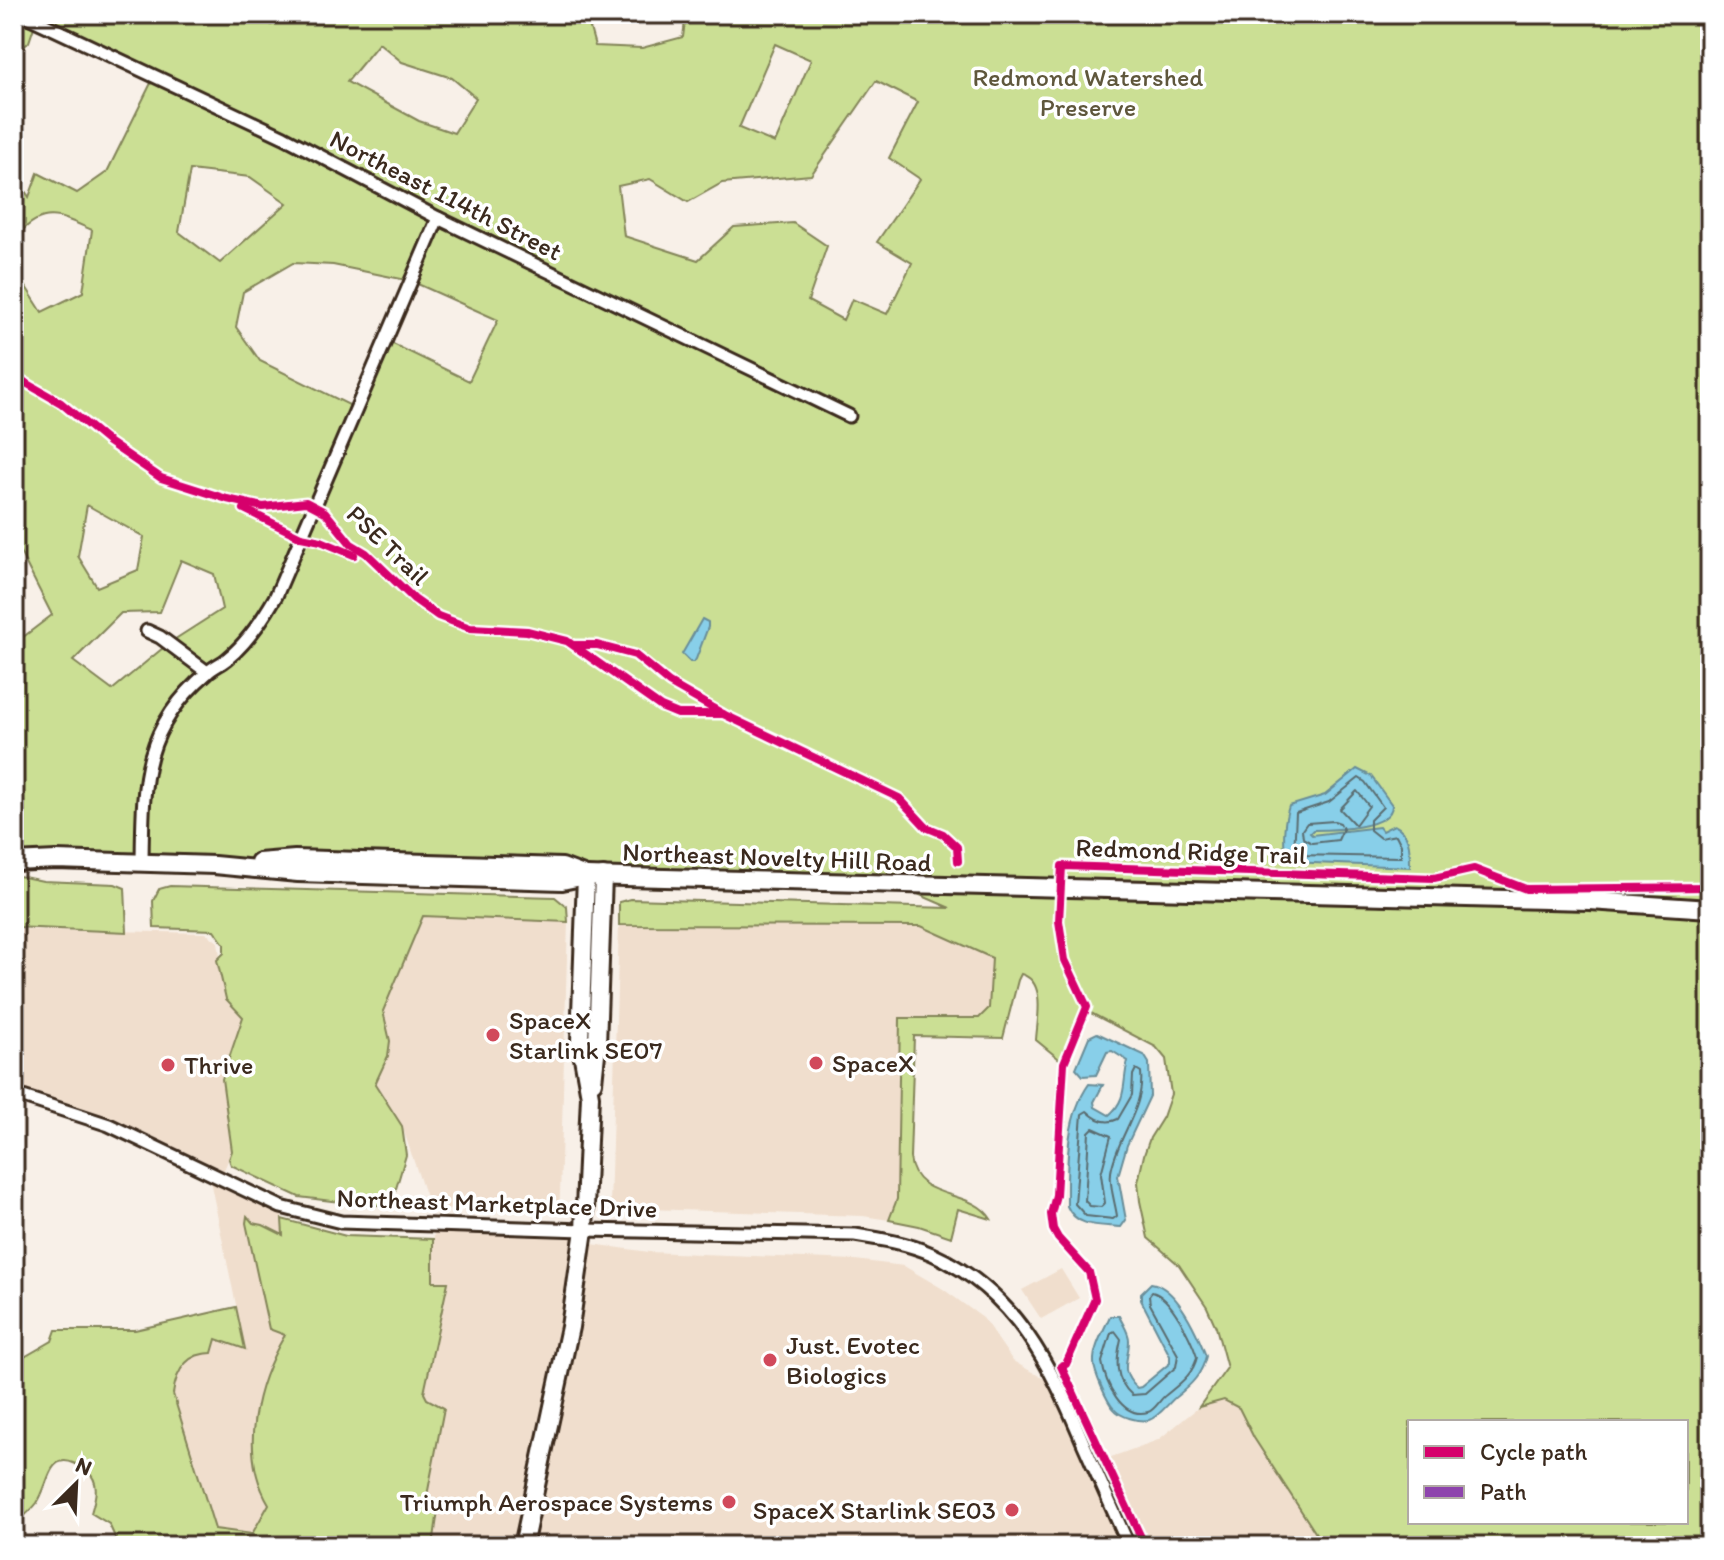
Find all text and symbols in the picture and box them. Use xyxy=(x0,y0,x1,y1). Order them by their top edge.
park label: Redmond Watershed Preserve xyxy=(973,61,1203,123)
street label: Northeast 114th Street xyxy=(325,123,568,268)
street label: PSE Trail xyxy=(340,498,436,592)
street label: Redmond Ridge Trail xyxy=(1075,831,1307,871)
street label: Northeast Novelty Hill Road xyxy=(622,836,932,878)
place label: SpaceX Starlink SE07 xyxy=(509,1004,663,1066)
marker: SpaceX Starlink SE07 xyxy=(484,1026,502,1044)
place label: SpaceX xyxy=(832,1047,914,1079)
place label: Thrive xyxy=(184,1049,253,1081)
marker: SpaceX xyxy=(807,1054,825,1072)
marker: Thrive xyxy=(159,1056,177,1074)
street label: Northeast Marketplace Drive xyxy=(336,1181,658,1225)
place label: Just. Evotec Biologics xyxy=(786,1329,920,1391)
marker: Just. Evotec Biologics xyxy=(761,1351,779,1369)
legend xyxy=(1408,1420,1688,1524)
text: Cycle path xyxy=(1480,1437,1587,1466)
north arrow xyxy=(36,1444,116,1524)
text: N xyxy=(72,1451,96,1482)
text: Path xyxy=(1480,1477,1527,1506)
place label: Triumph Aerospace Systems xyxy=(400,1486,713,1518)
marker: Triumph Aerospace Systems xyxy=(720,1493,738,1511)
place label: SpaceX Starlink SE03 xyxy=(753,1494,996,1526)
marker: SpaceX Starlink SE03 xyxy=(1003,1501,1021,1519)

